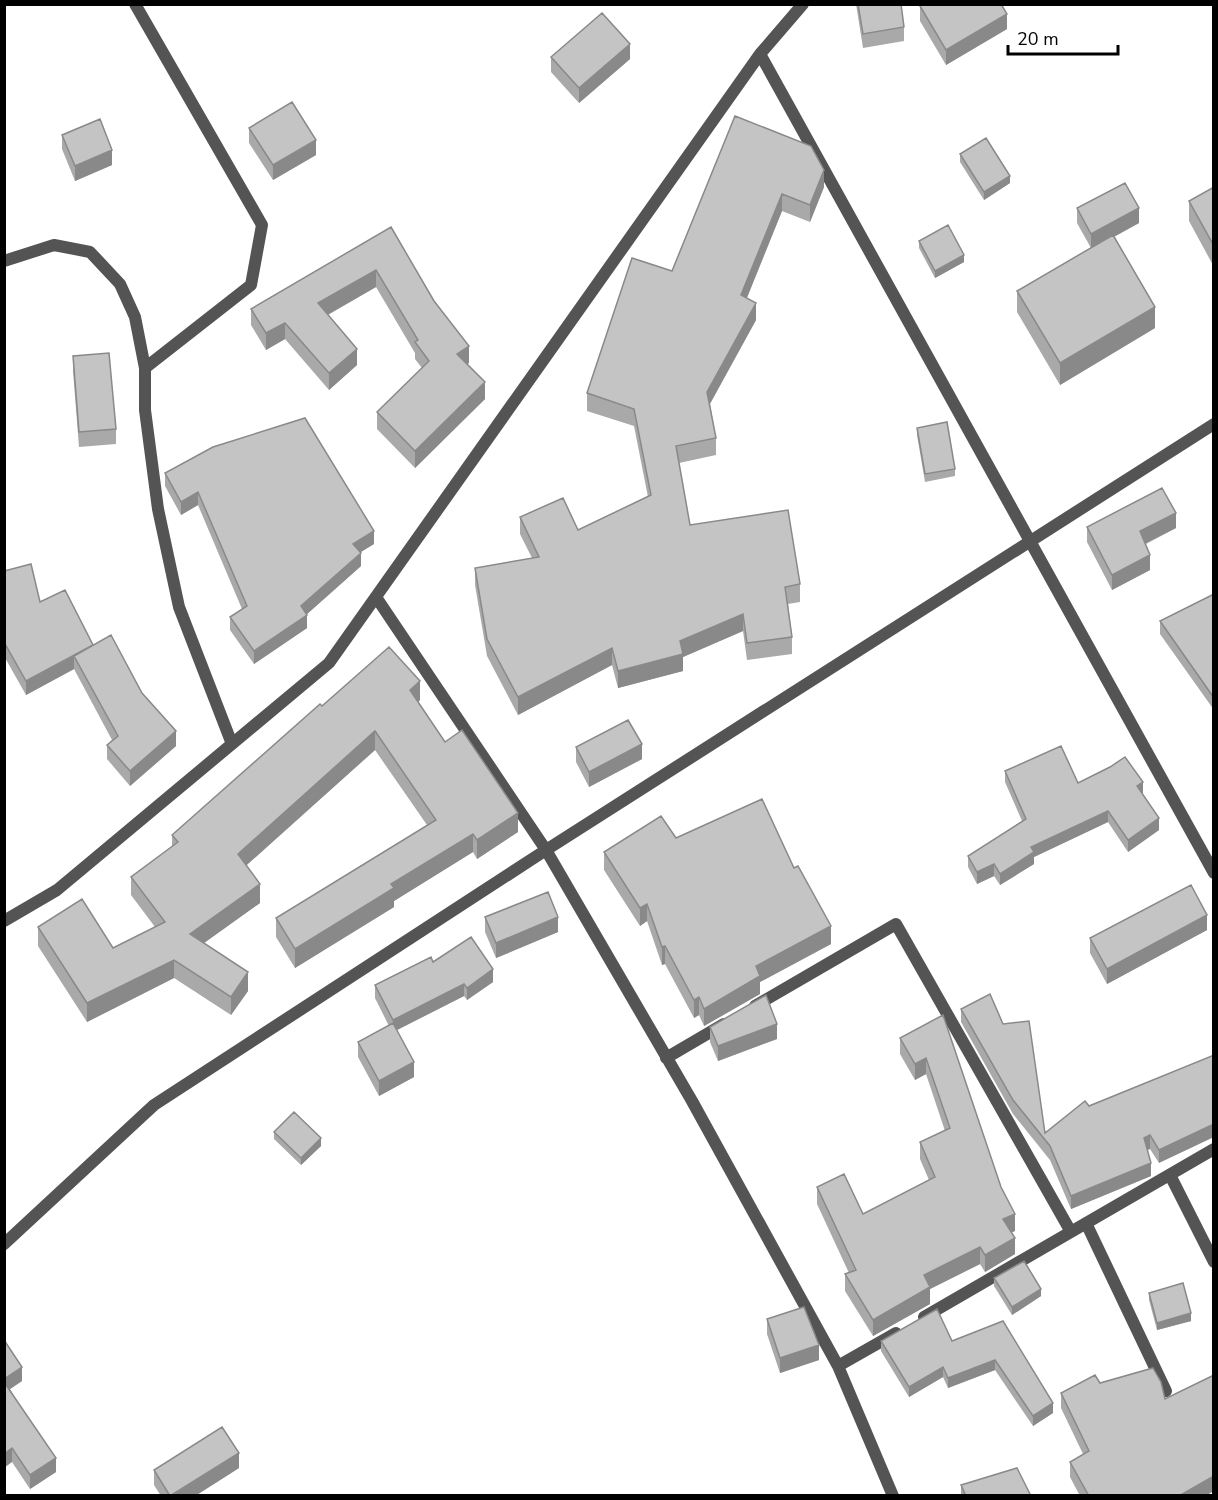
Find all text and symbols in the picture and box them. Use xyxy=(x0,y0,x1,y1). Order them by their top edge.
scale bar xyxy=(1008,18,1118,56)
text: 20 m xyxy=(1017,27,1059,51)

